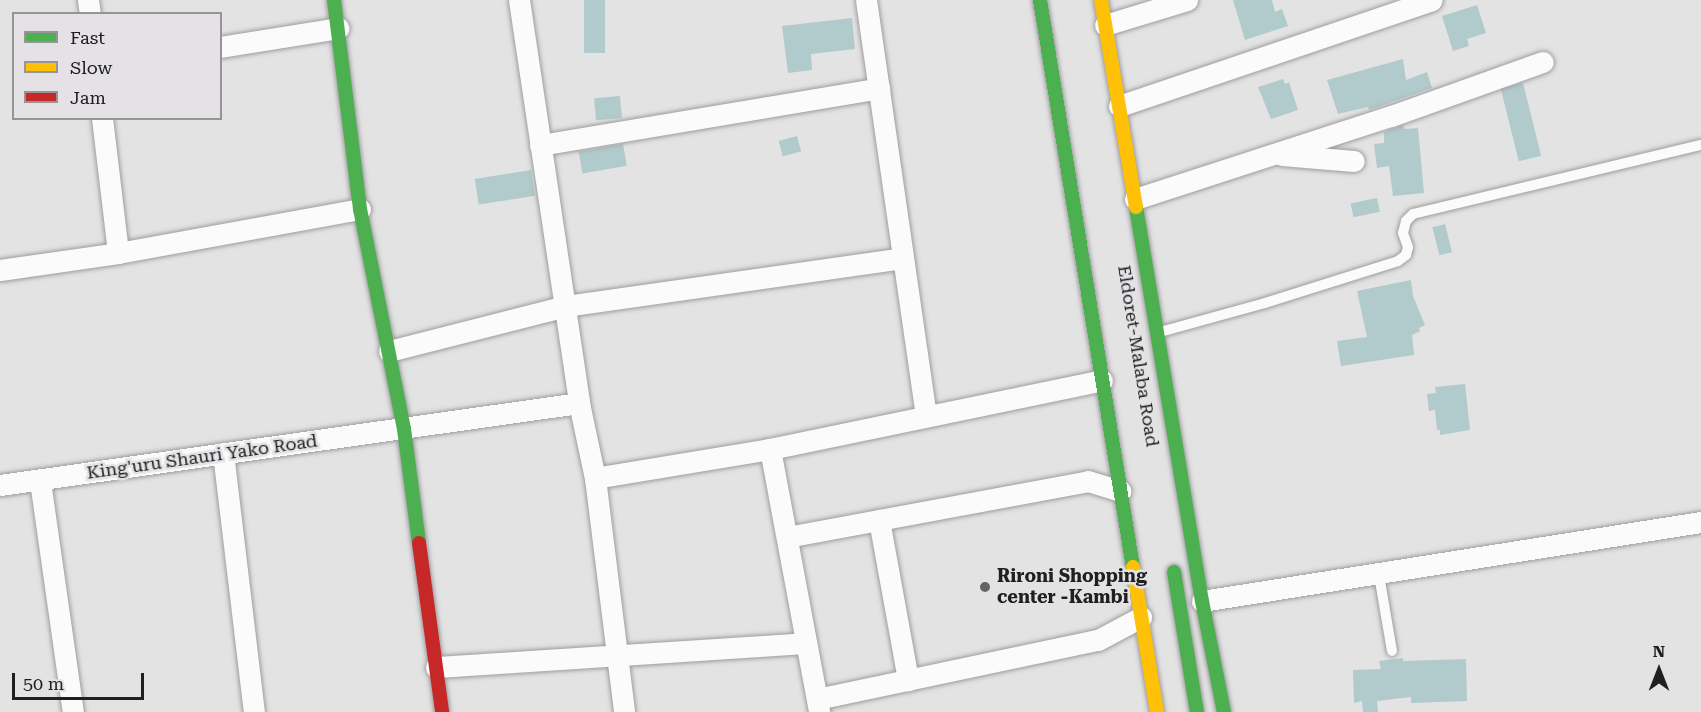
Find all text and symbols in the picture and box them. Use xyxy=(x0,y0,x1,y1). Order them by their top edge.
legend xyxy=(12,12,222,120)
text: Fast xyxy=(70,27,105,48)
text: Slow xyxy=(70,57,112,78)
text: Jam xyxy=(70,87,106,108)
street label: Eldoret-Malaba Road xyxy=(1113,264,1163,448)
street label: King'uru Shauri Yako Road xyxy=(85,430,319,484)
place label: Rironi Shopping center -Kambi xyxy=(997,566,1147,608)
marker: Rironi Shopping center -Kambi xyxy=(978,580,992,594)
north arrow xyxy=(1629,640,1689,700)
text: N xyxy=(1653,642,1665,661)
scale bar xyxy=(15,661,147,699)
text: 50 m xyxy=(23,673,64,694)

